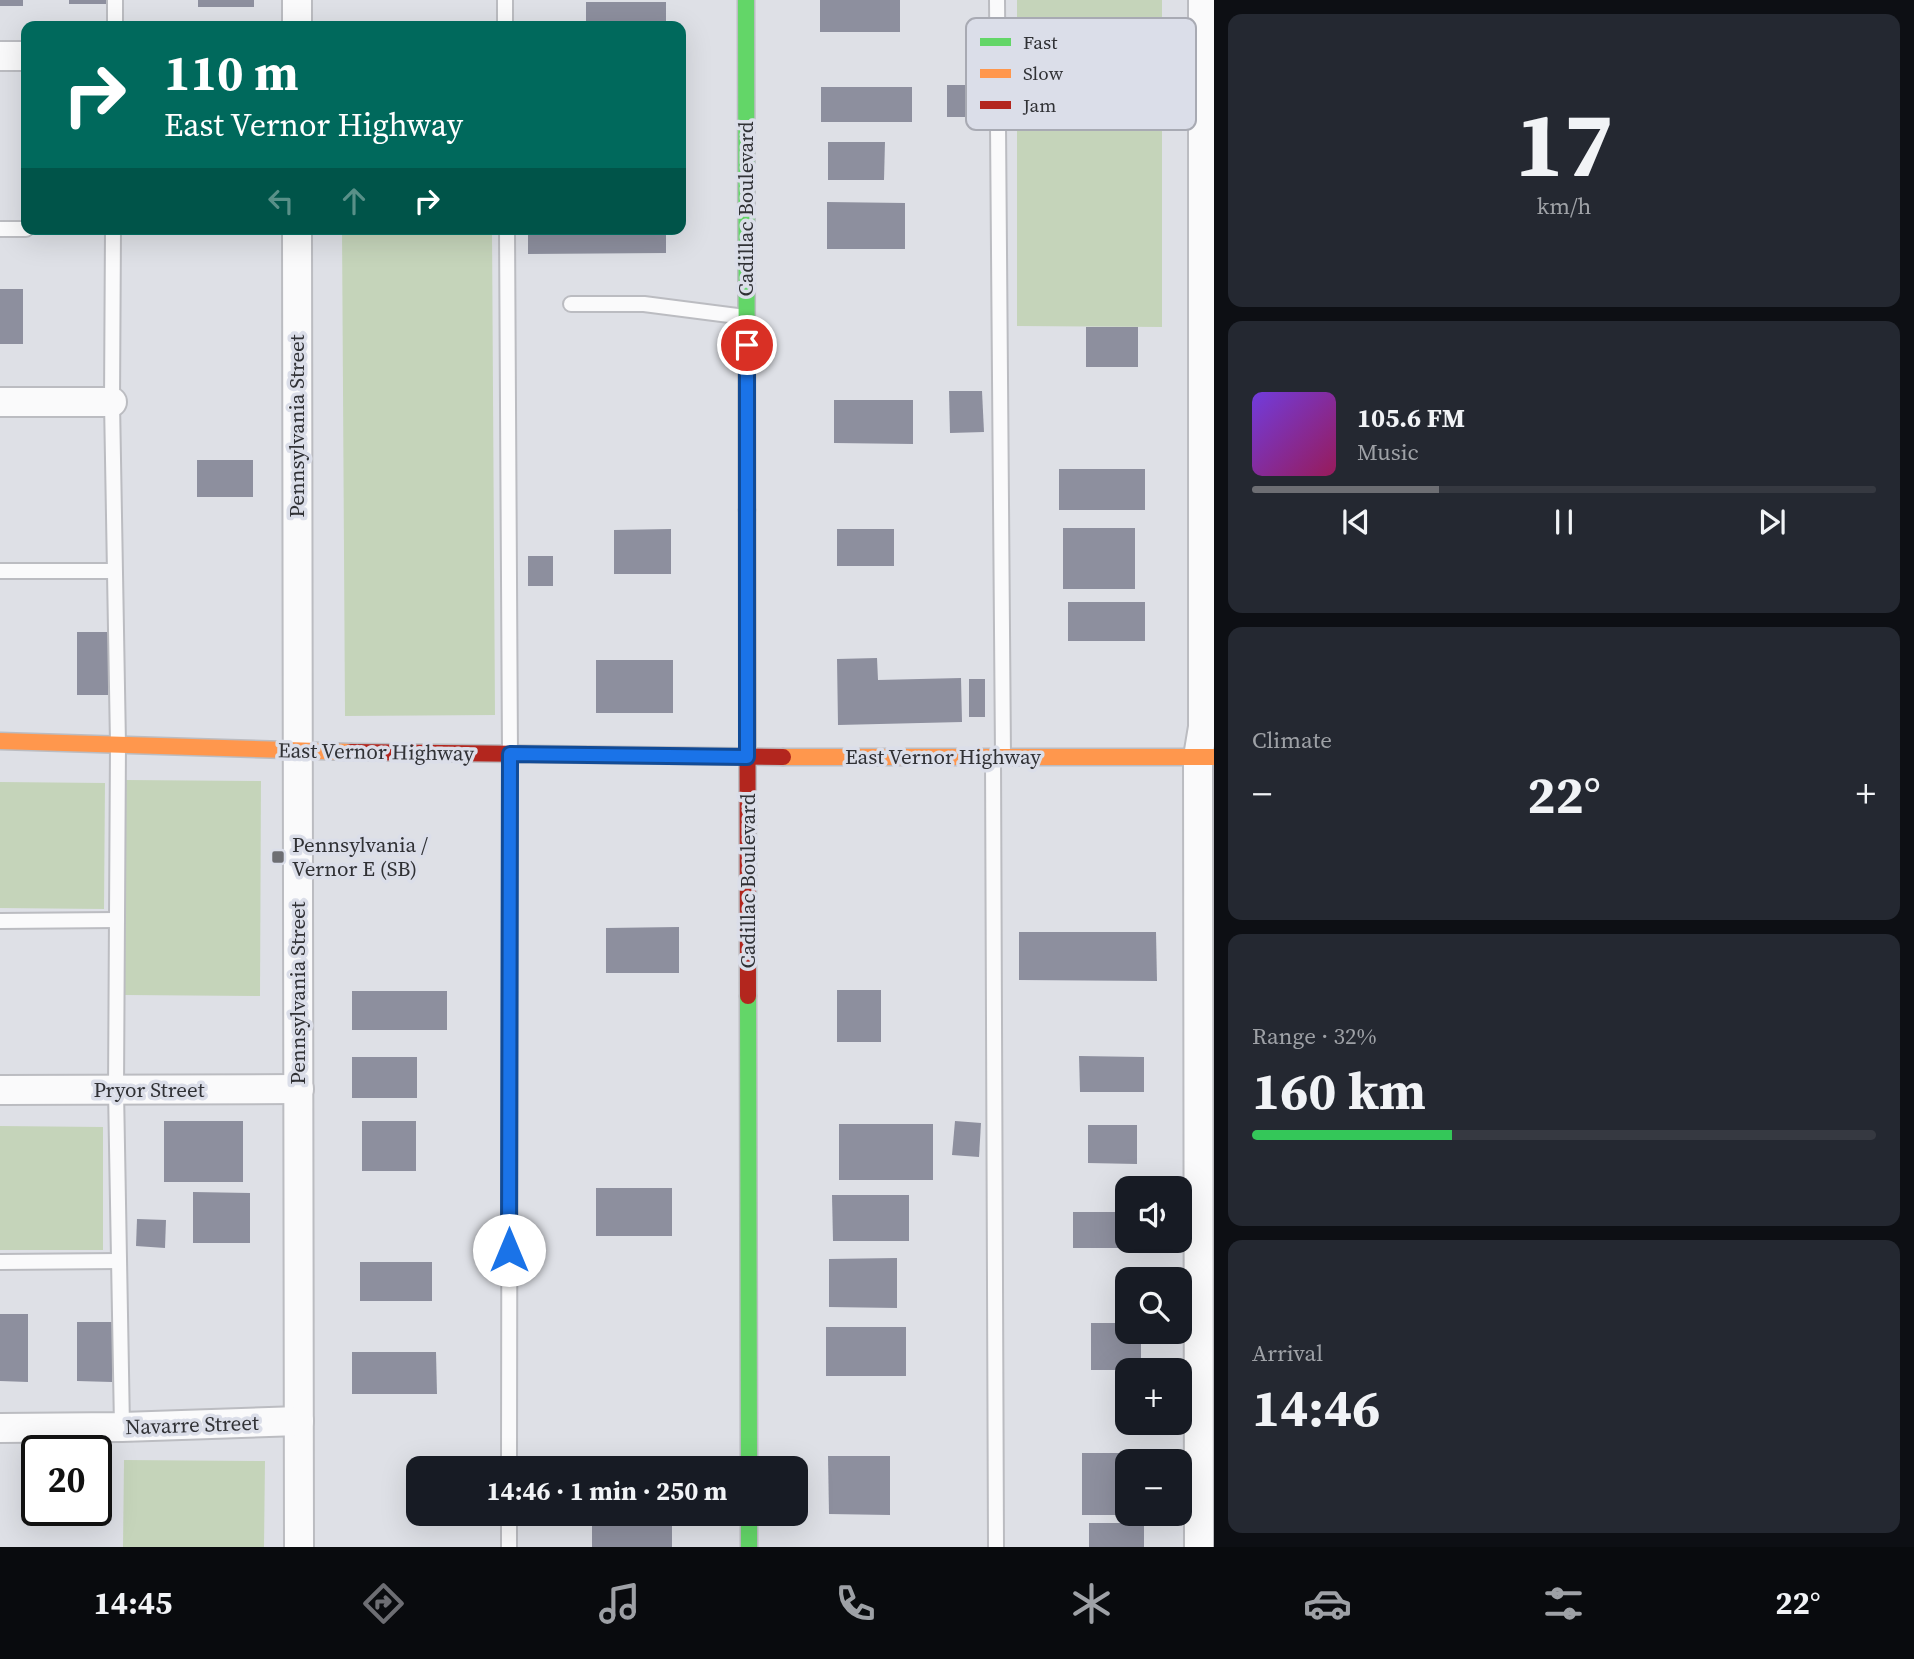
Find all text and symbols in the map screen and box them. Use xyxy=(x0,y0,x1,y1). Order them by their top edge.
legend xyxy=(966,18,1196,130)
text: Fast xyxy=(1023,29,1058,55)
text: 110 m xyxy=(164,39,299,106)
icon: right xyxy=(49,49,140,140)
text: Slow xyxy=(1023,60,1064,86)
text: 17 xyxy=(1515,82,1613,206)
text: Jam xyxy=(1022,92,1056,118)
text: East Vernor Highway xyxy=(164,103,463,147)
street label: Cadillac Boulevard xyxy=(731,121,760,297)
icon: left xyxy=(262,182,300,220)
icon: ahead xyxy=(335,182,373,220)
icon: right xyxy=(408,182,446,220)
text: km/h xyxy=(1537,190,1591,222)
pin xyxy=(717,315,777,375)
icon: arrive xyxy=(728,326,766,364)
street label: Pennsylvania Street xyxy=(282,334,311,518)
text: 105.6 FM xyxy=(1357,400,1465,436)
text: Music xyxy=(1357,436,1419,468)
icon: previous xyxy=(1337,503,1375,541)
icon: pause xyxy=(1545,503,1583,541)
icon: next xyxy=(1753,503,1791,541)
text: Climate xyxy=(1252,724,1332,756)
street label: East Vernor Highway xyxy=(278,735,475,768)
street label: East Vernor Highway xyxy=(845,742,1041,771)
text: 22° xyxy=(1527,759,1601,830)
text: − xyxy=(1252,768,1272,820)
text: + xyxy=(1856,768,1876,820)
street label: Cadillac Boulevard xyxy=(733,793,762,969)
place label: Pennsylvania / Vernor E (SB) xyxy=(292,830,428,883)
marker: Pennsylvania / Vernor E (SB) xyxy=(270,849,286,865)
street label: Pennsylvania Street xyxy=(283,901,312,1085)
text: Range · 32% xyxy=(1252,1020,1377,1052)
text: 160 km xyxy=(1252,1055,1426,1126)
street label: Pryor Street xyxy=(93,1075,205,1104)
map controls xyxy=(1115,1176,1192,1526)
button: sound xyxy=(1115,1176,1192,1253)
position arrow xyxy=(472,1213,546,1287)
button: search xyxy=(1115,1267,1192,1344)
text: Arrival xyxy=(1252,1337,1323,1369)
button: + xyxy=(1115,1358,1192,1435)
text: 14:46 xyxy=(1252,1372,1380,1443)
street label: Navarre Street xyxy=(125,1408,259,1441)
speed limit sign: 20 xyxy=(21,1435,112,1526)
button: − xyxy=(1115,1449,1192,1526)
text: 14:46 · 1 min · 250 m xyxy=(487,1473,727,1509)
icon: directions xyxy=(359,1579,408,1628)
icon: music xyxy=(595,1579,644,1628)
icon: phone xyxy=(831,1579,880,1628)
icon: climate xyxy=(1067,1579,1116,1628)
icon: car xyxy=(1303,1579,1352,1628)
icon: filters xyxy=(1539,1579,1588,1628)
text: 14:45 xyxy=(93,1581,172,1625)
text: 22° xyxy=(1775,1581,1820,1625)

